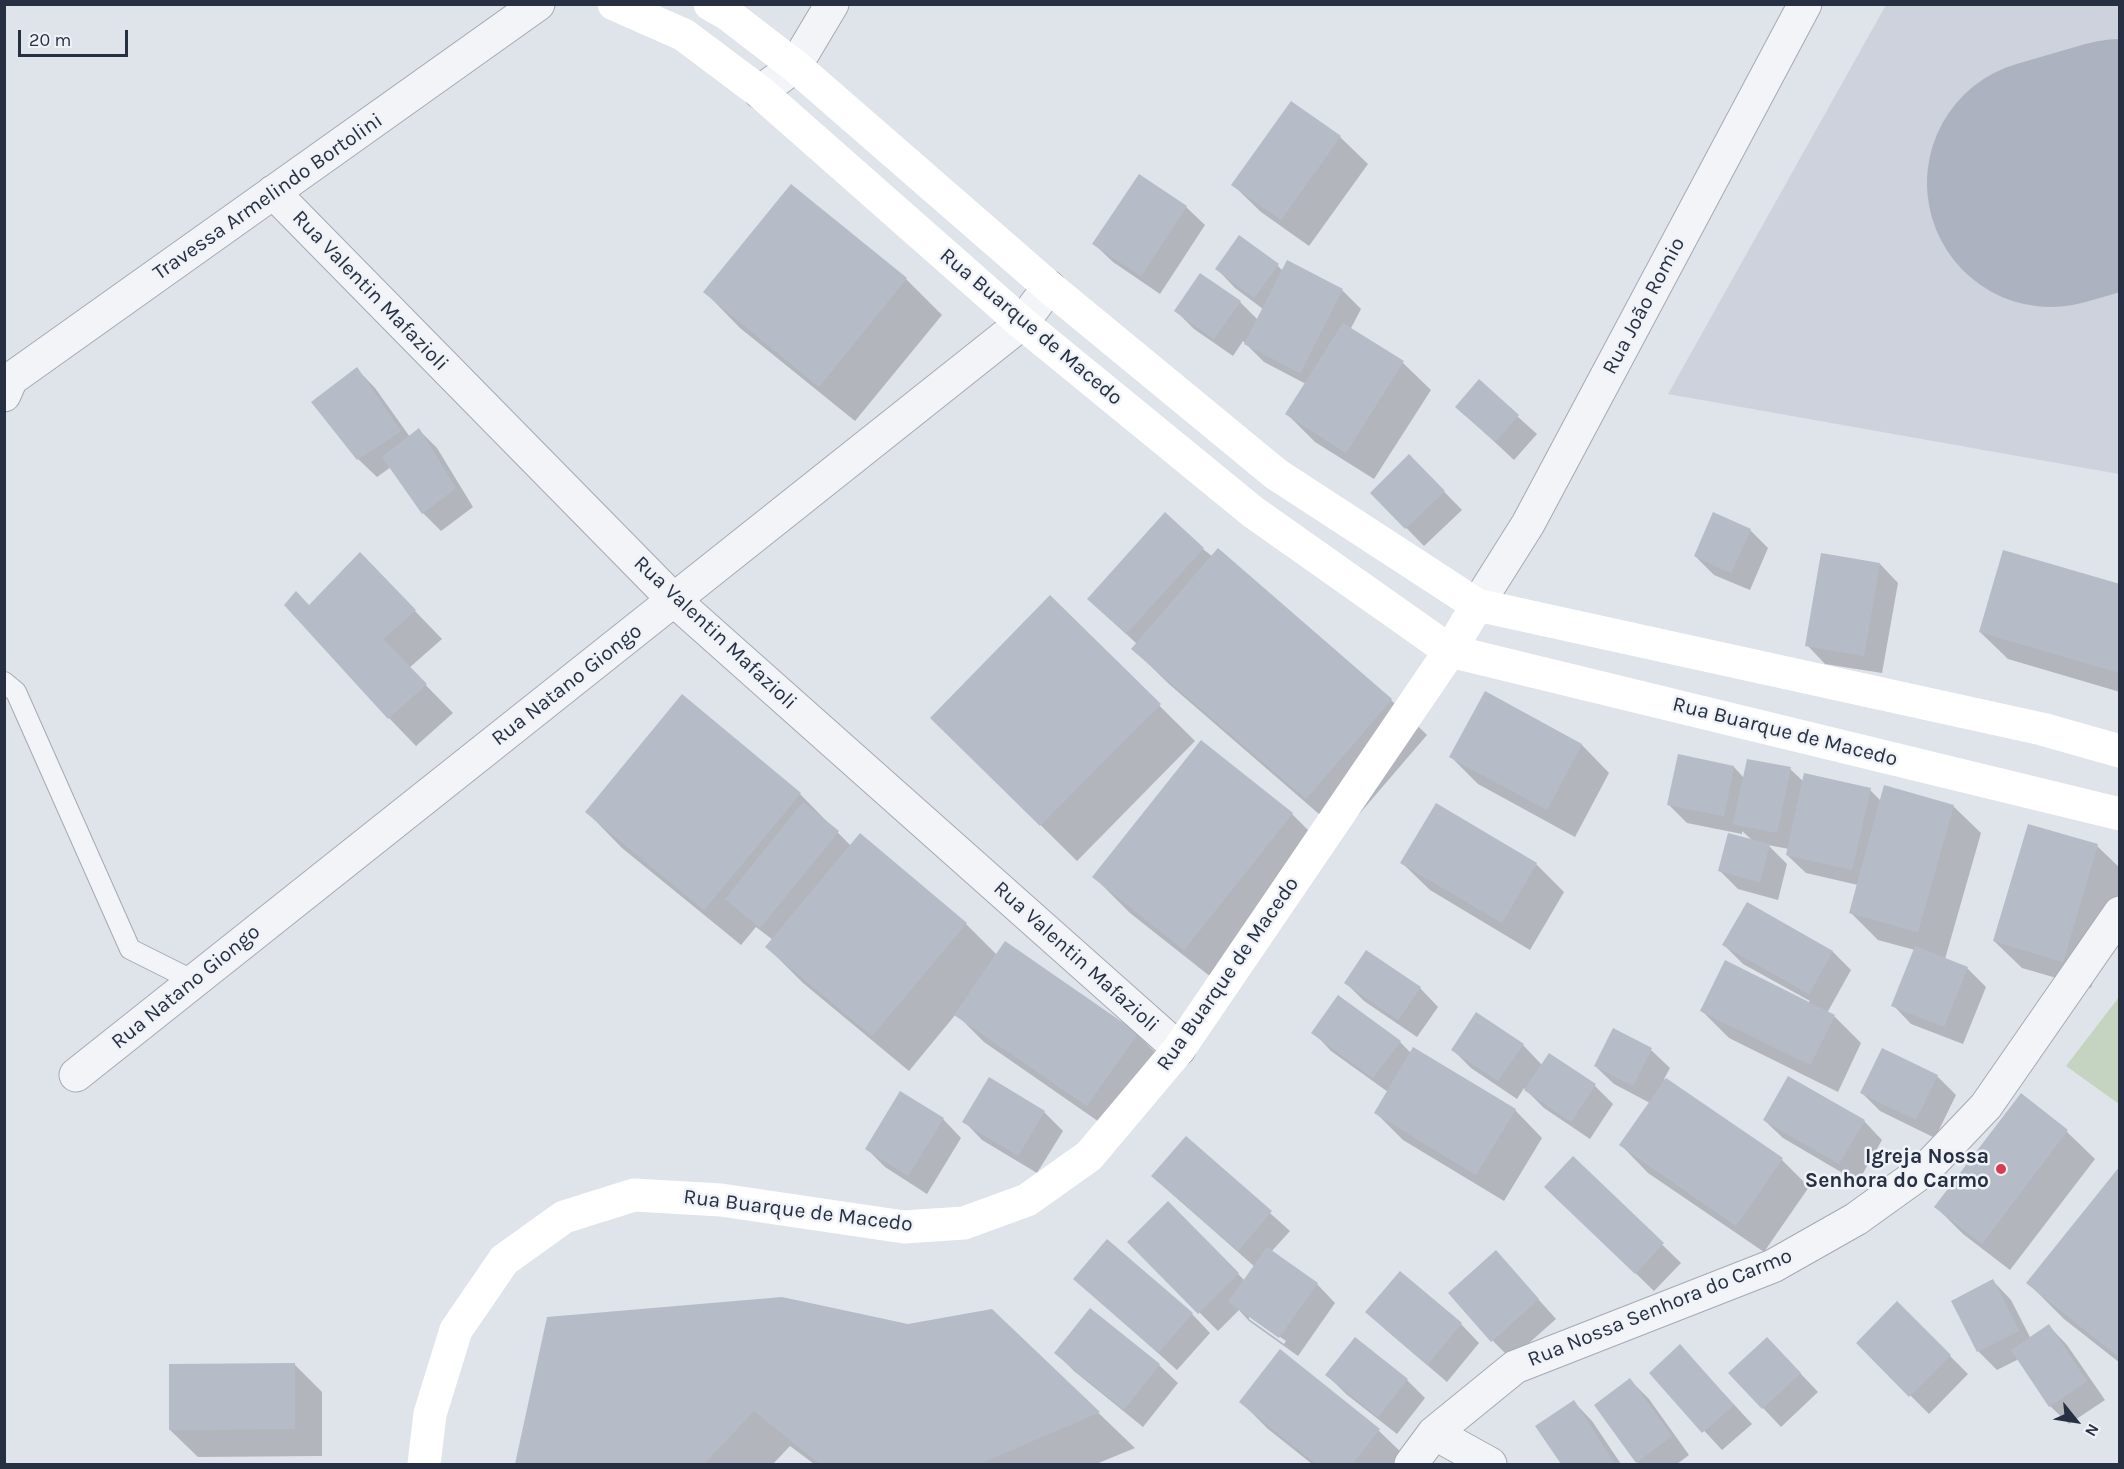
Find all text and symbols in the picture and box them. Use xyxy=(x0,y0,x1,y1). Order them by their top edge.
scale bar xyxy=(21,18,130,56)
text: 20 m xyxy=(29,29,71,51)
street label: Travessa Armelindo Bortolini xyxy=(148,108,388,286)
street label: Rua Valentin Mafazioli xyxy=(287,205,453,377)
street label: Rua João Romio xyxy=(1597,233,1691,379)
street label: Rua Buarque de Macedo xyxy=(934,243,1128,411)
street label: Rua Valentin Mafazioli xyxy=(628,551,802,715)
street label: Rua Natano Giongo xyxy=(487,618,647,752)
street label: Rua Buarque de Macedo xyxy=(1670,692,1900,772)
street label: Rua Buarque de Macedo xyxy=(1151,872,1305,1076)
street label: Rua Valentin Mafazioli xyxy=(988,876,1164,1038)
street label: Rua Natano Giongo xyxy=(107,919,265,1055)
place label: Igreja Nossa Senhora do Carmo xyxy=(1805,1144,1989,1194)
marker: Igreja Nossa Senhora do Carmo xyxy=(1994,1162,2008,1176)
street label: Rua Buarque de Macedo xyxy=(682,1184,914,1238)
street label: Rua Nossa Senhora do Carmo xyxy=(1524,1243,1796,1373)
north arrow xyxy=(2046,1391,2106,1451)
text: N xyxy=(2081,1421,2103,1440)

